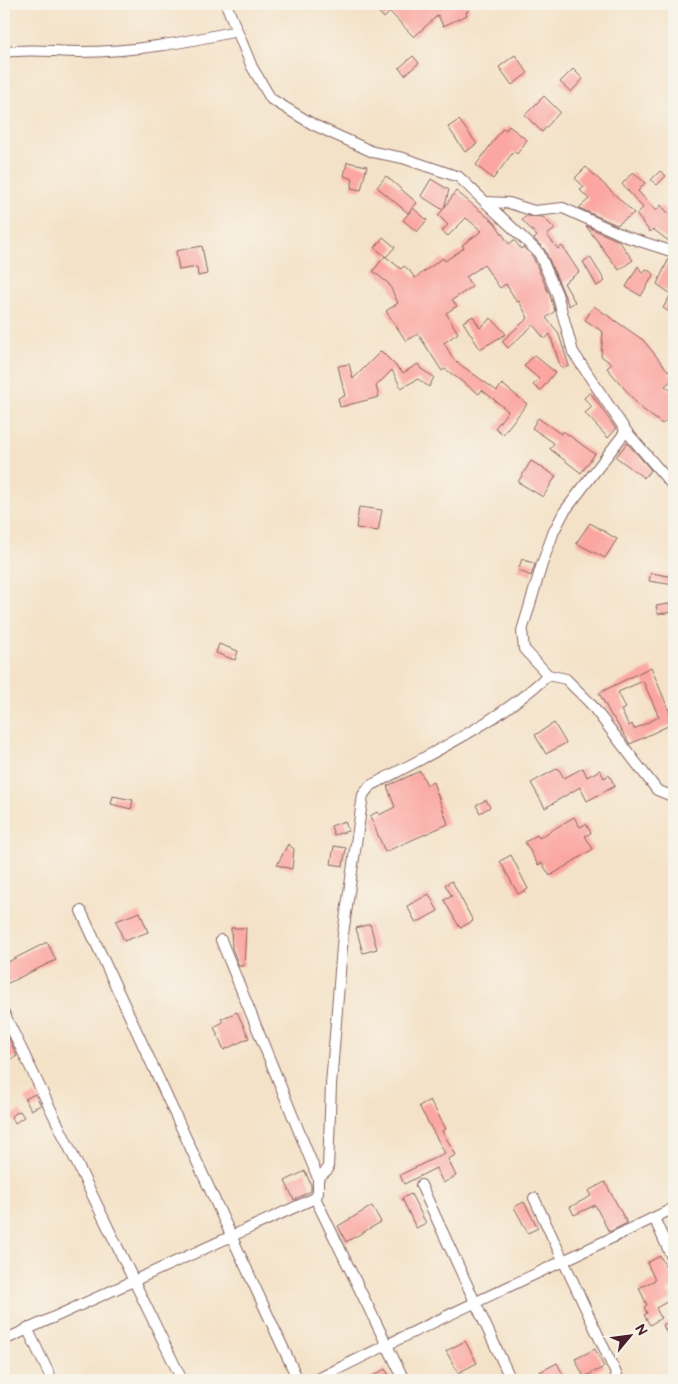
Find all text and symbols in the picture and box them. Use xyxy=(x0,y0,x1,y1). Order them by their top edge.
north arrow xyxy=(606,1312,656,1362)
text: N xyxy=(631,1321,651,1339)

